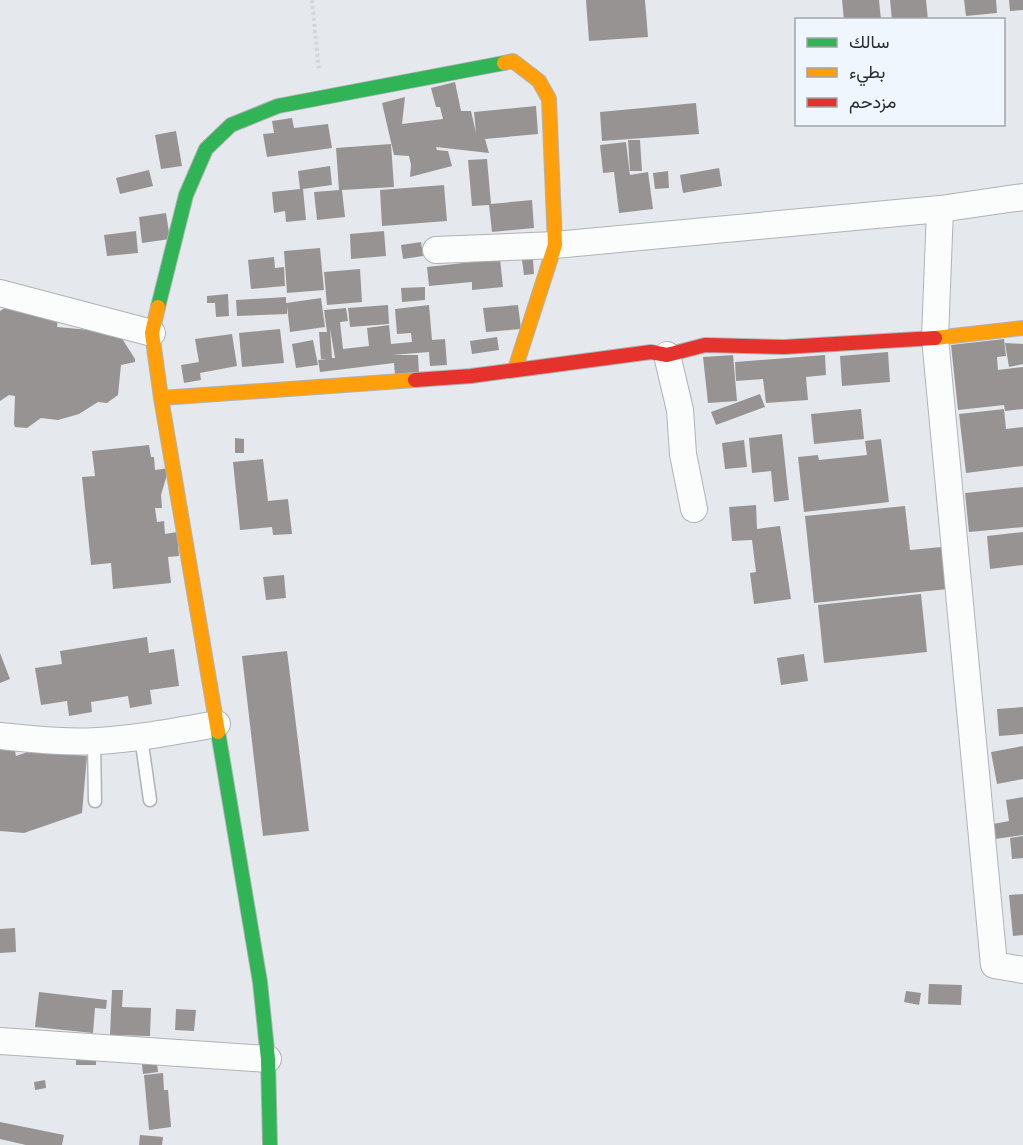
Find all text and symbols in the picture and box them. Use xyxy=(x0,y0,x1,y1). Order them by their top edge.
legend xyxy=(795,18,1005,126)
text: سالك xyxy=(849,31,889,52)
text: بطيء xyxy=(849,61,885,87)
text: مزدحم xyxy=(849,91,896,114)

